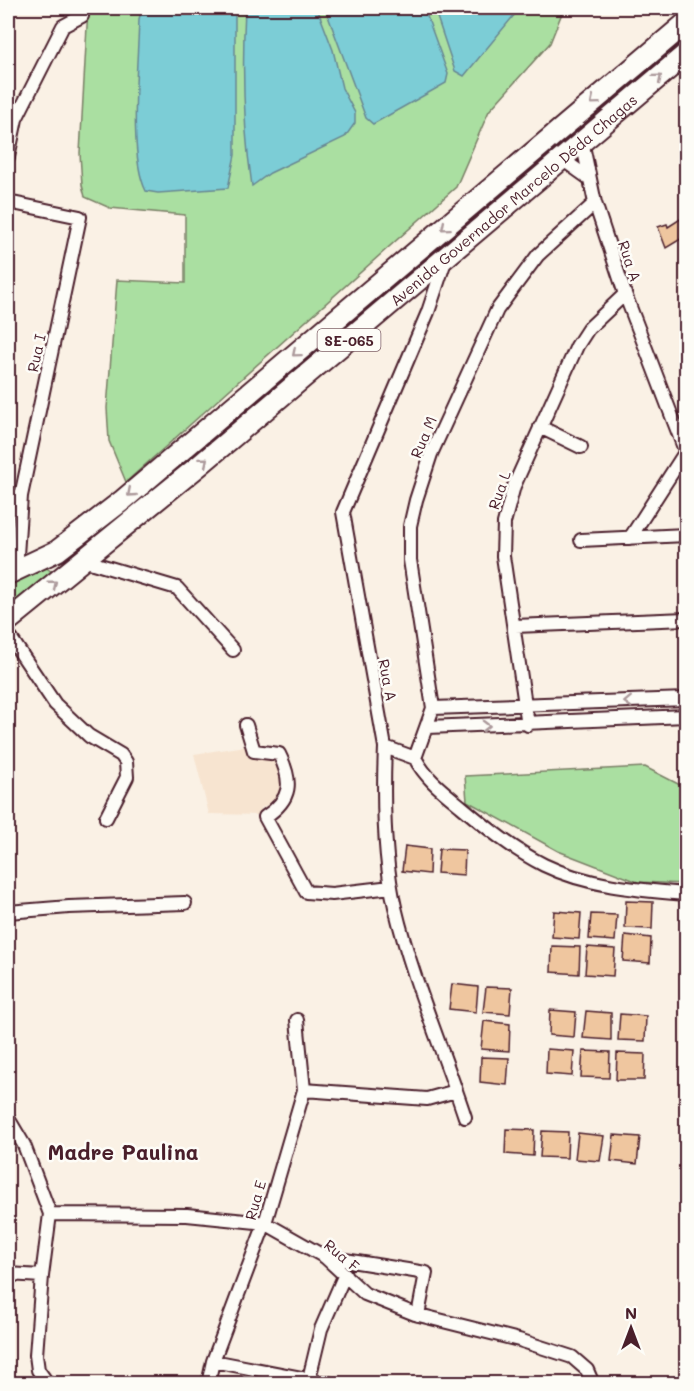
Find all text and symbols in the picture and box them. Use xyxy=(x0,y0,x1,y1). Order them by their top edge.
one-way arrow xyxy=(651,74,662,85)
street label: Avenida Governador Marcelo Déda Chagas xyxy=(386,90,641,310)
one-way arrow xyxy=(590,94,601,105)
one-way arrow xyxy=(441,220,452,231)
street label: Rua A xyxy=(614,238,646,284)
road number: SE-065 xyxy=(318,329,380,351)
street label: Rua I xyxy=(22,332,50,374)
one-way arrow xyxy=(292,346,303,357)
street label: Rua M xyxy=(405,413,441,461)
one-way arrow xyxy=(197,457,208,468)
street label: Rua L xyxy=(483,468,515,512)
one-way arrow xyxy=(127,486,138,497)
one-way arrow xyxy=(46,581,57,592)
street label: Rua A xyxy=(374,657,402,703)
one-way arrow xyxy=(624,695,633,708)
one-way arrow xyxy=(482,719,491,732)
district label: Madre Paulina xyxy=(47,1138,199,1165)
street label: Rua E xyxy=(240,1177,270,1222)
street label: Rua F xyxy=(320,1234,364,1276)
north arrow xyxy=(601,1298,661,1358)
text: N xyxy=(625,1302,637,1323)

